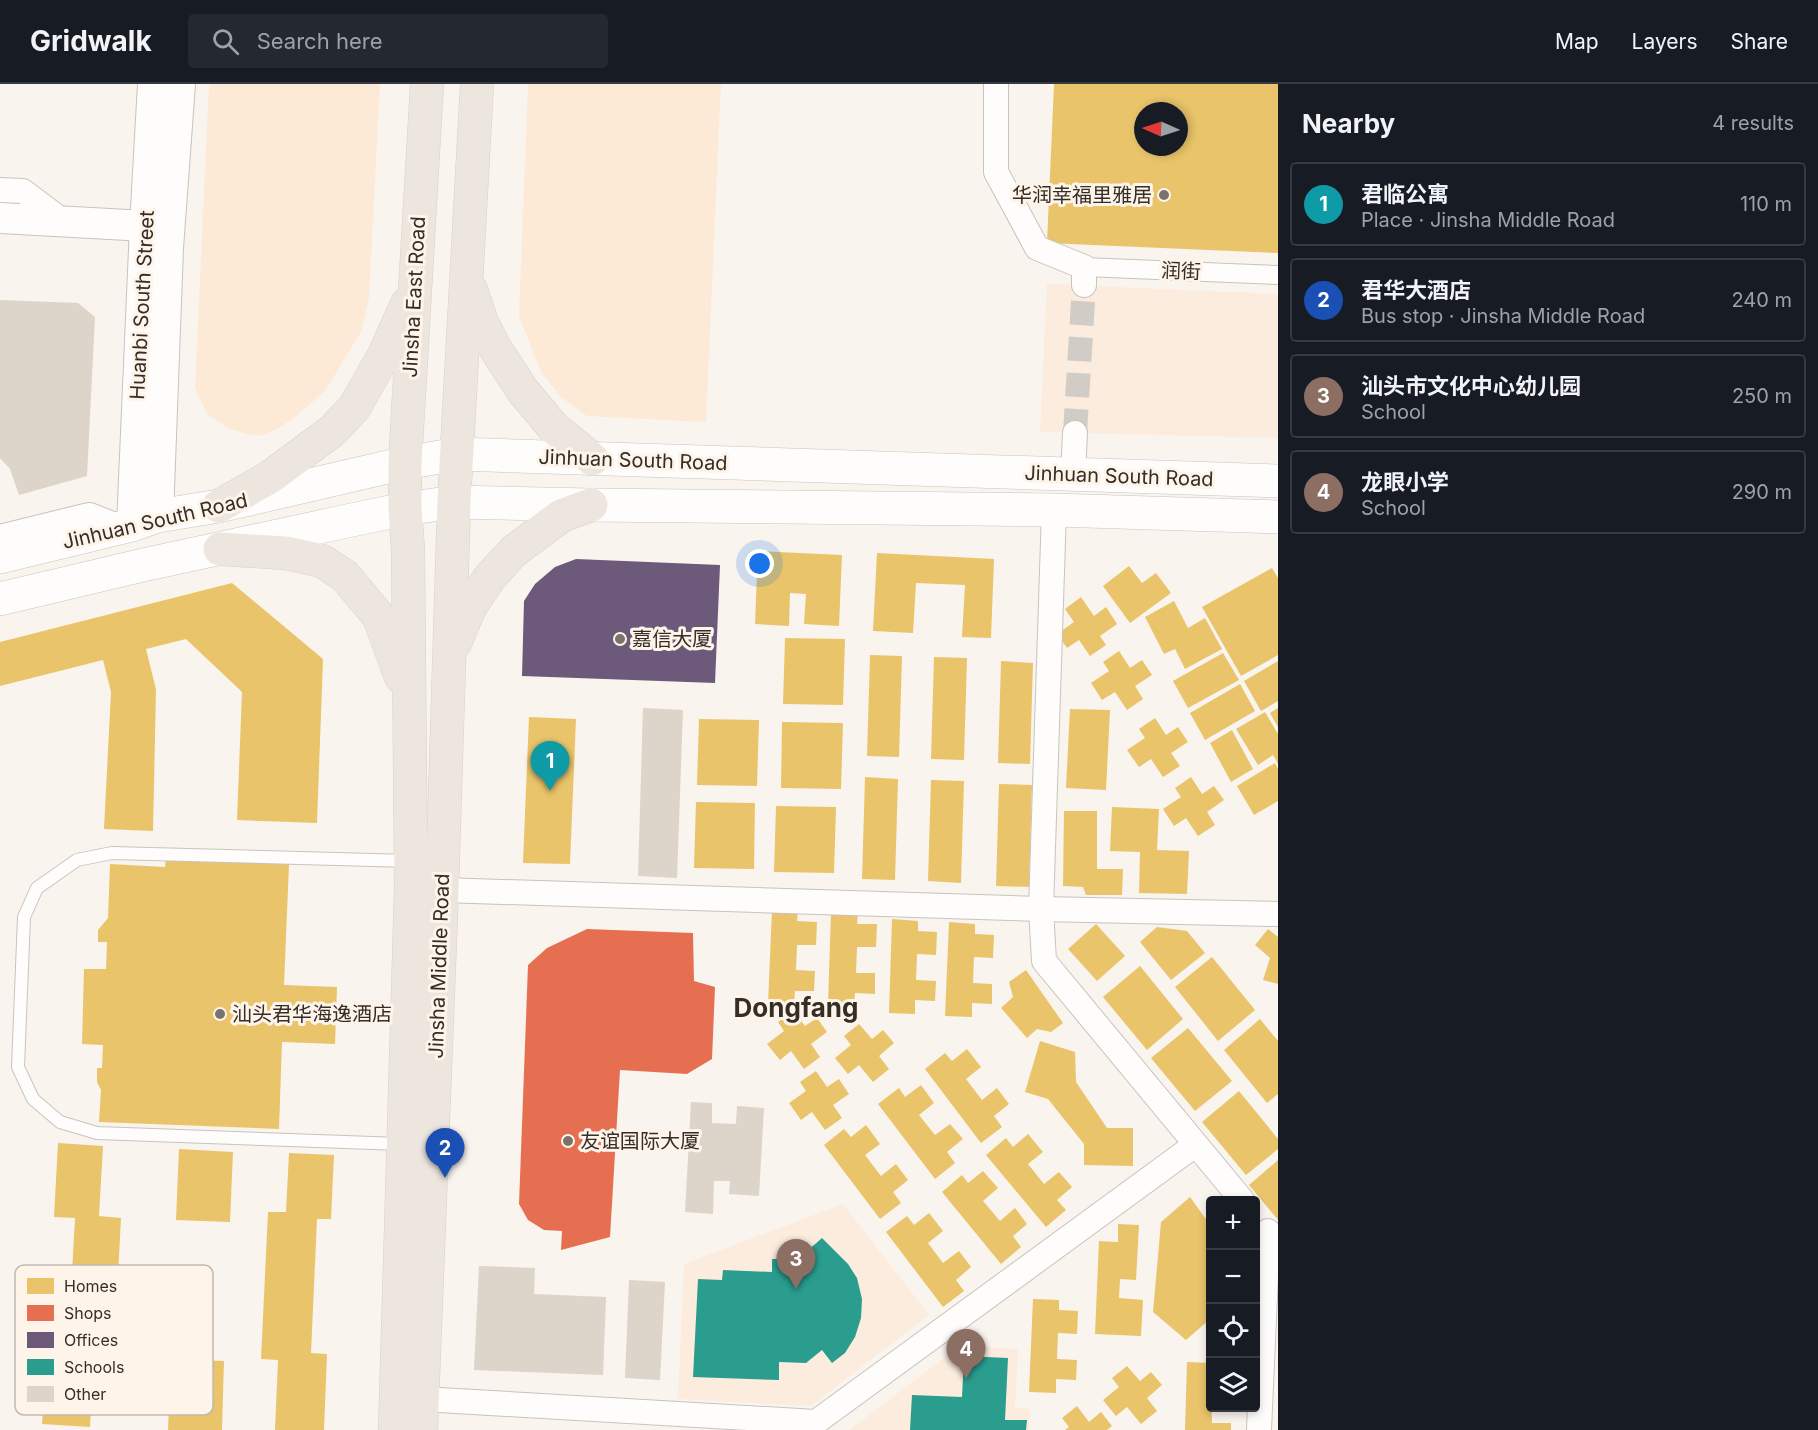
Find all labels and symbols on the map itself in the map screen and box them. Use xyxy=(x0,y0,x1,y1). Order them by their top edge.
north arrow xyxy=(1134,102,1188,156)
place label: 华润幸福里雅居 xyxy=(1012,183,1152,207)
marker: 华润幸福里雅居 xyxy=(1157,188,1171,202)
street label: Huanbi South Street xyxy=(125,209,159,400)
street label: Jinsha East Road xyxy=(398,216,430,378)
street label: 润街 xyxy=(1161,258,1201,284)
street label: Jinhuan South Road xyxy=(538,445,728,475)
street label: Jinhuan South Road xyxy=(1024,461,1214,491)
street label: Jinhuan South Road xyxy=(60,488,250,554)
your location xyxy=(745,549,774,578)
place label: 嘉信大厦 xyxy=(632,627,712,651)
marker: 嘉信大厦 xyxy=(613,632,627,646)
pin: 1 xyxy=(530,742,570,791)
street label: Jinsha Middle Road xyxy=(424,873,454,1059)
district label: Dongfang xyxy=(734,992,858,1023)
place label: 汕头君华海逸酒店 xyxy=(232,1002,392,1026)
marker: 汕头君华海逸酒店 xyxy=(213,1007,227,1021)
pin: 2 xyxy=(426,1128,464,1178)
place label: 友谊国际大厦 xyxy=(580,1129,700,1153)
marker: 友谊国际大厦 xyxy=(561,1134,575,1148)
pin: 3 xyxy=(776,1240,816,1289)
legend xyxy=(15,1265,213,1415)
text: Homes xyxy=(64,1276,117,1296)
text: Shops xyxy=(64,1303,112,1323)
text: Offices xyxy=(64,1330,118,1350)
pin: 4 xyxy=(946,1330,986,1379)
text: Schools xyxy=(64,1357,124,1377)
text: Other xyxy=(64,1384,106,1404)

